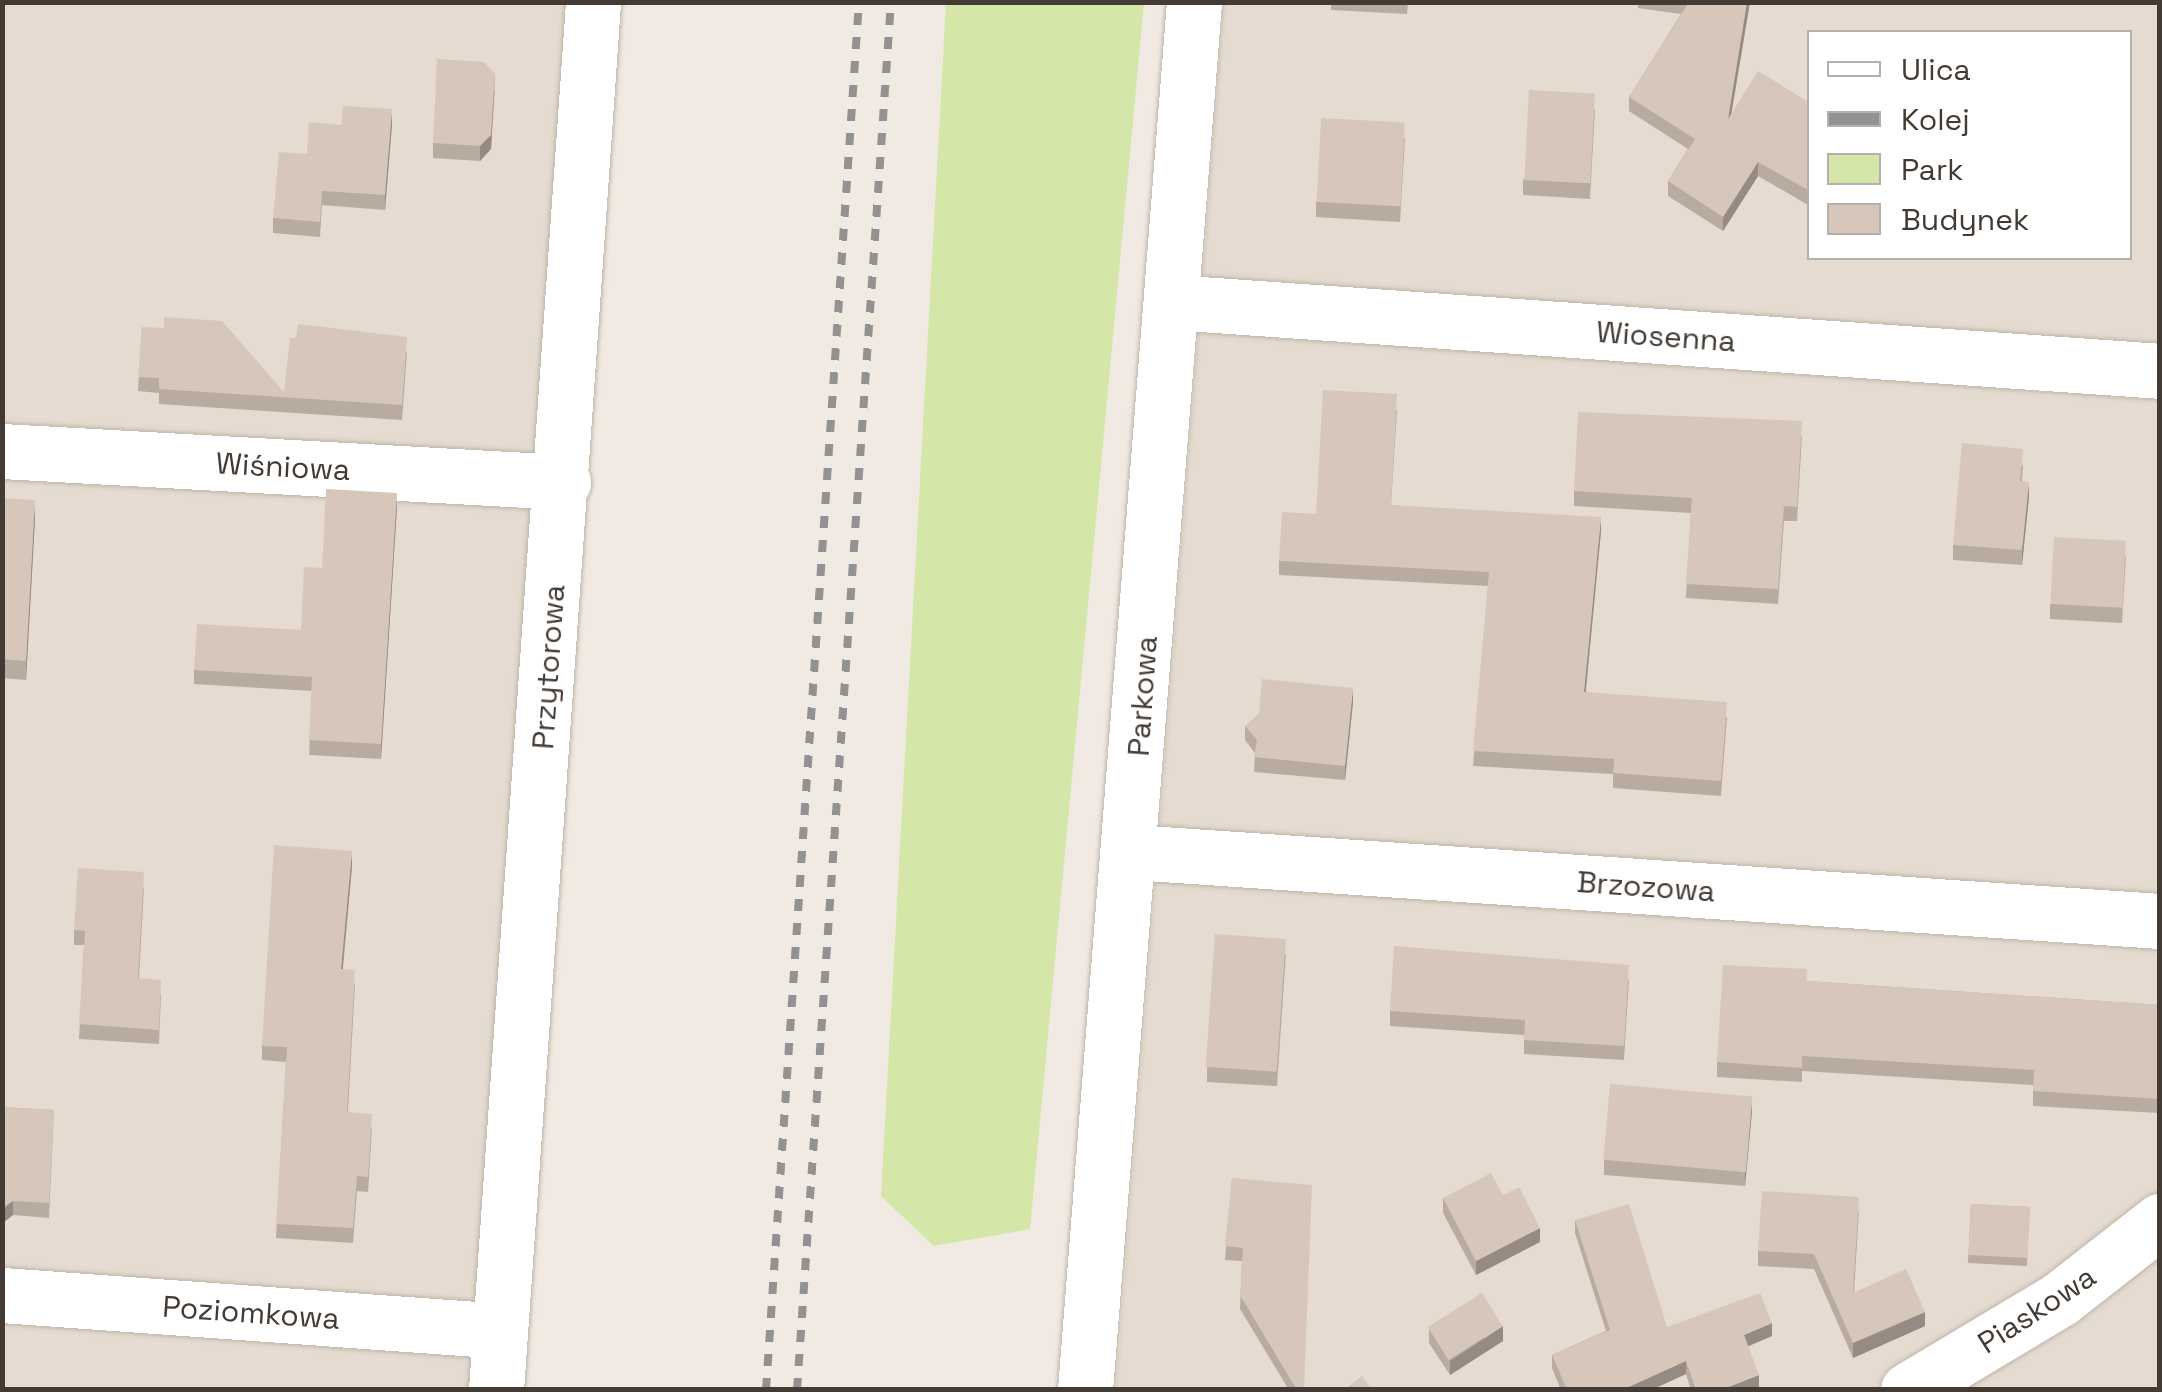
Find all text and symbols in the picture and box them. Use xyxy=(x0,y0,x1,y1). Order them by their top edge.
legend xyxy=(1807,30,2132,260)
text: Ulica xyxy=(1901,50,1971,89)
text: Kolej xyxy=(1901,100,1970,139)
text: Park xyxy=(1901,150,1963,189)
text: Budynek xyxy=(1901,200,2029,239)
street label: Wiosenna xyxy=(1595,314,1737,360)
street label: Wiśniowa xyxy=(215,446,351,488)
street label: Przytorowa xyxy=(525,583,573,751)
street label: Parkowa xyxy=(1121,634,1165,758)
street label: Brzozowa xyxy=(1576,864,1716,910)
street label: Piaskowa xyxy=(1971,1259,2103,1361)
street label: Poziomkowa xyxy=(161,1289,341,1337)

